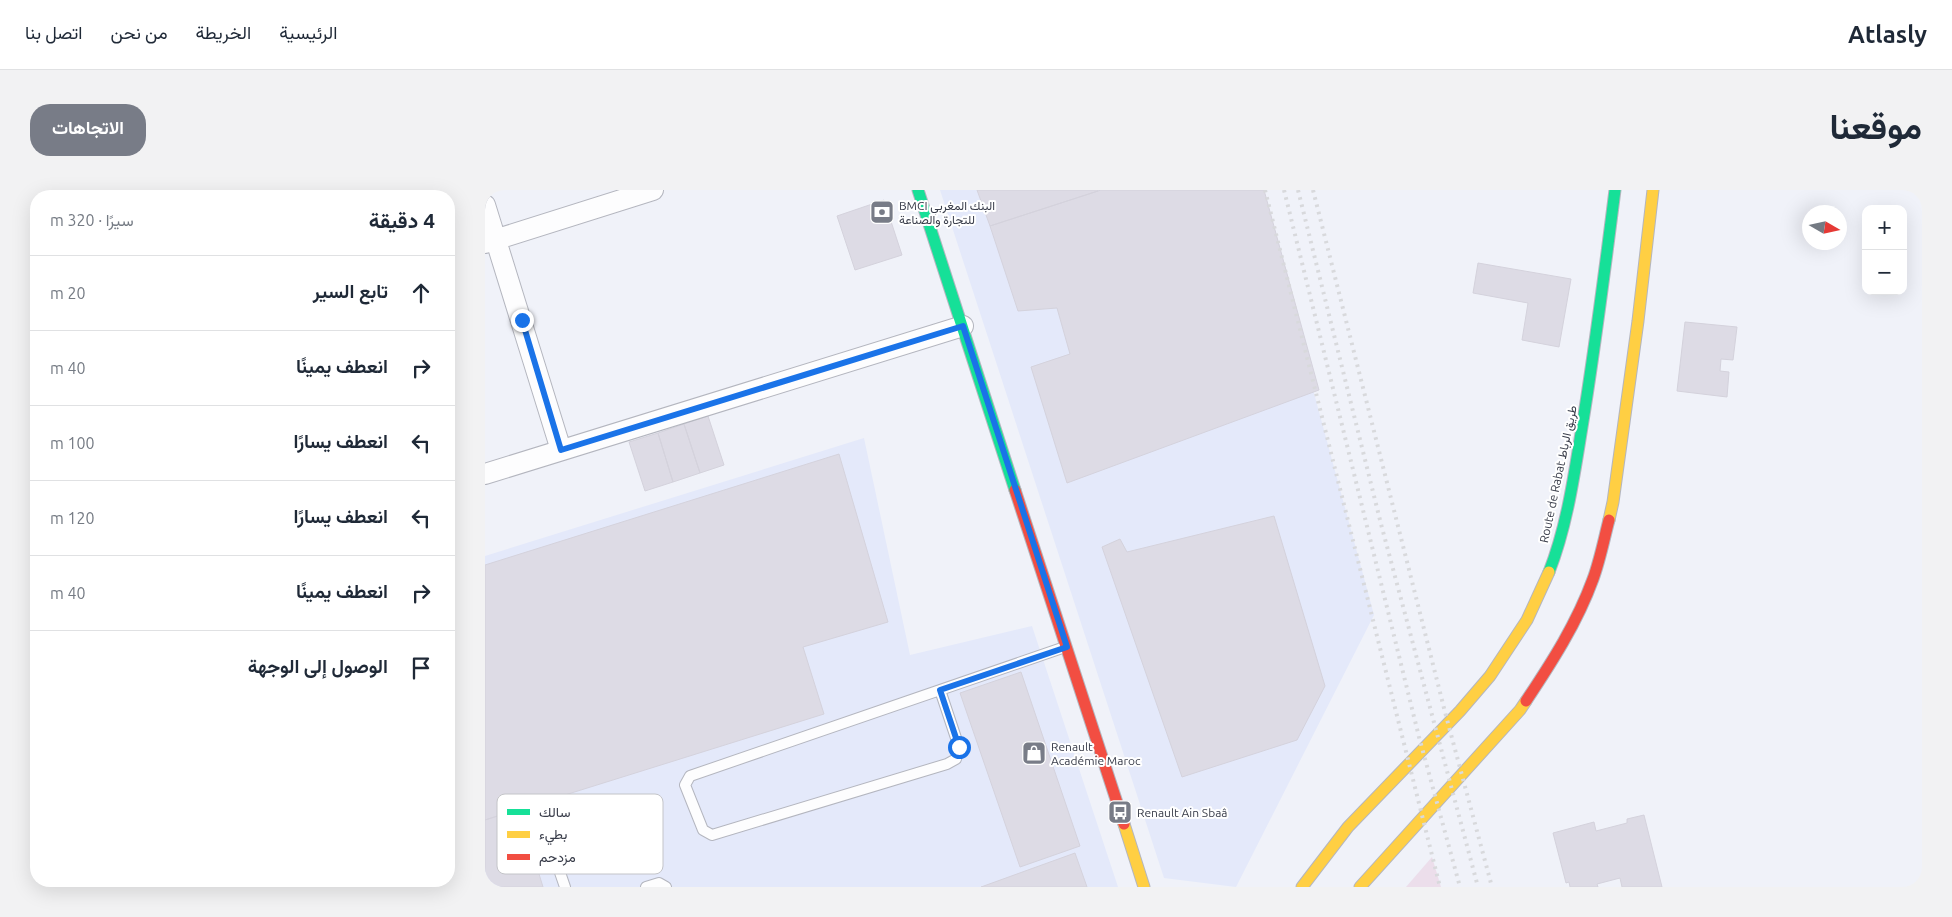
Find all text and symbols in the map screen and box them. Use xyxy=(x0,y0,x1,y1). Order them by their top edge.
text: Atlasly xyxy=(1848,21,1927,48)
text: اتصل بنا xyxy=(25,22,82,42)
text: من نحن xyxy=(110,22,168,42)
text: الخريطة xyxy=(196,22,251,42)
text: الرئيسية xyxy=(279,22,337,42)
button: الاتجاهات xyxy=(30,104,146,156)
text: موقعنا xyxy=(1829,106,1922,146)
bank icon: BMCI البنك المغربي للتجارة والصناعة xyxy=(869,199,895,225)
place label: BMCI البنك المغربي للتجارة والصناعة xyxy=(899,199,995,228)
north arrow xyxy=(1802,205,1847,250)
map controls xyxy=(1862,205,1907,295)
button: + xyxy=(1862,205,1907,250)
text: 4 دقيقة xyxy=(369,208,435,232)
text: سيرًا · 320 m xyxy=(50,211,134,229)
button: − xyxy=(1862,250,1907,295)
icon: ahead xyxy=(407,279,435,307)
text: تابع السير xyxy=(313,280,388,302)
text: 20 m xyxy=(50,284,86,302)
route end xyxy=(511,309,534,332)
icon: right xyxy=(407,354,435,382)
text: انعطف يمينًا xyxy=(296,355,388,377)
text: 40 m xyxy=(50,359,86,377)
street label: Route de Rabat طريق الرباط xyxy=(1537,404,1581,544)
icon: left xyxy=(407,429,435,457)
text: انعطف يسارًا xyxy=(294,430,388,452)
text: 100 m xyxy=(50,434,95,452)
icon: left xyxy=(407,504,435,532)
text: انعطف يسارًا xyxy=(294,505,388,527)
text: 120 m xyxy=(50,509,95,527)
icon: right xyxy=(407,579,435,607)
text: انعطف يمينًا xyxy=(296,580,388,602)
text: 40 m xyxy=(50,584,86,602)
icon: arrive xyxy=(407,654,435,682)
text: الوصول إلى الوجهة xyxy=(248,655,388,677)
route start xyxy=(948,736,971,759)
shop icon: Renault Académie Maroc xyxy=(1021,740,1047,766)
place label: Renault Académie Maroc xyxy=(1051,740,1141,767)
legend xyxy=(497,794,663,874)
bus stop icon: Renault Ain Sbaâ xyxy=(1107,799,1133,825)
text: سالك xyxy=(539,804,570,820)
place label: Renault Ain Sbaâ xyxy=(1137,806,1228,819)
text: بطيء xyxy=(539,826,567,846)
text: مزدحم xyxy=(539,849,576,866)

